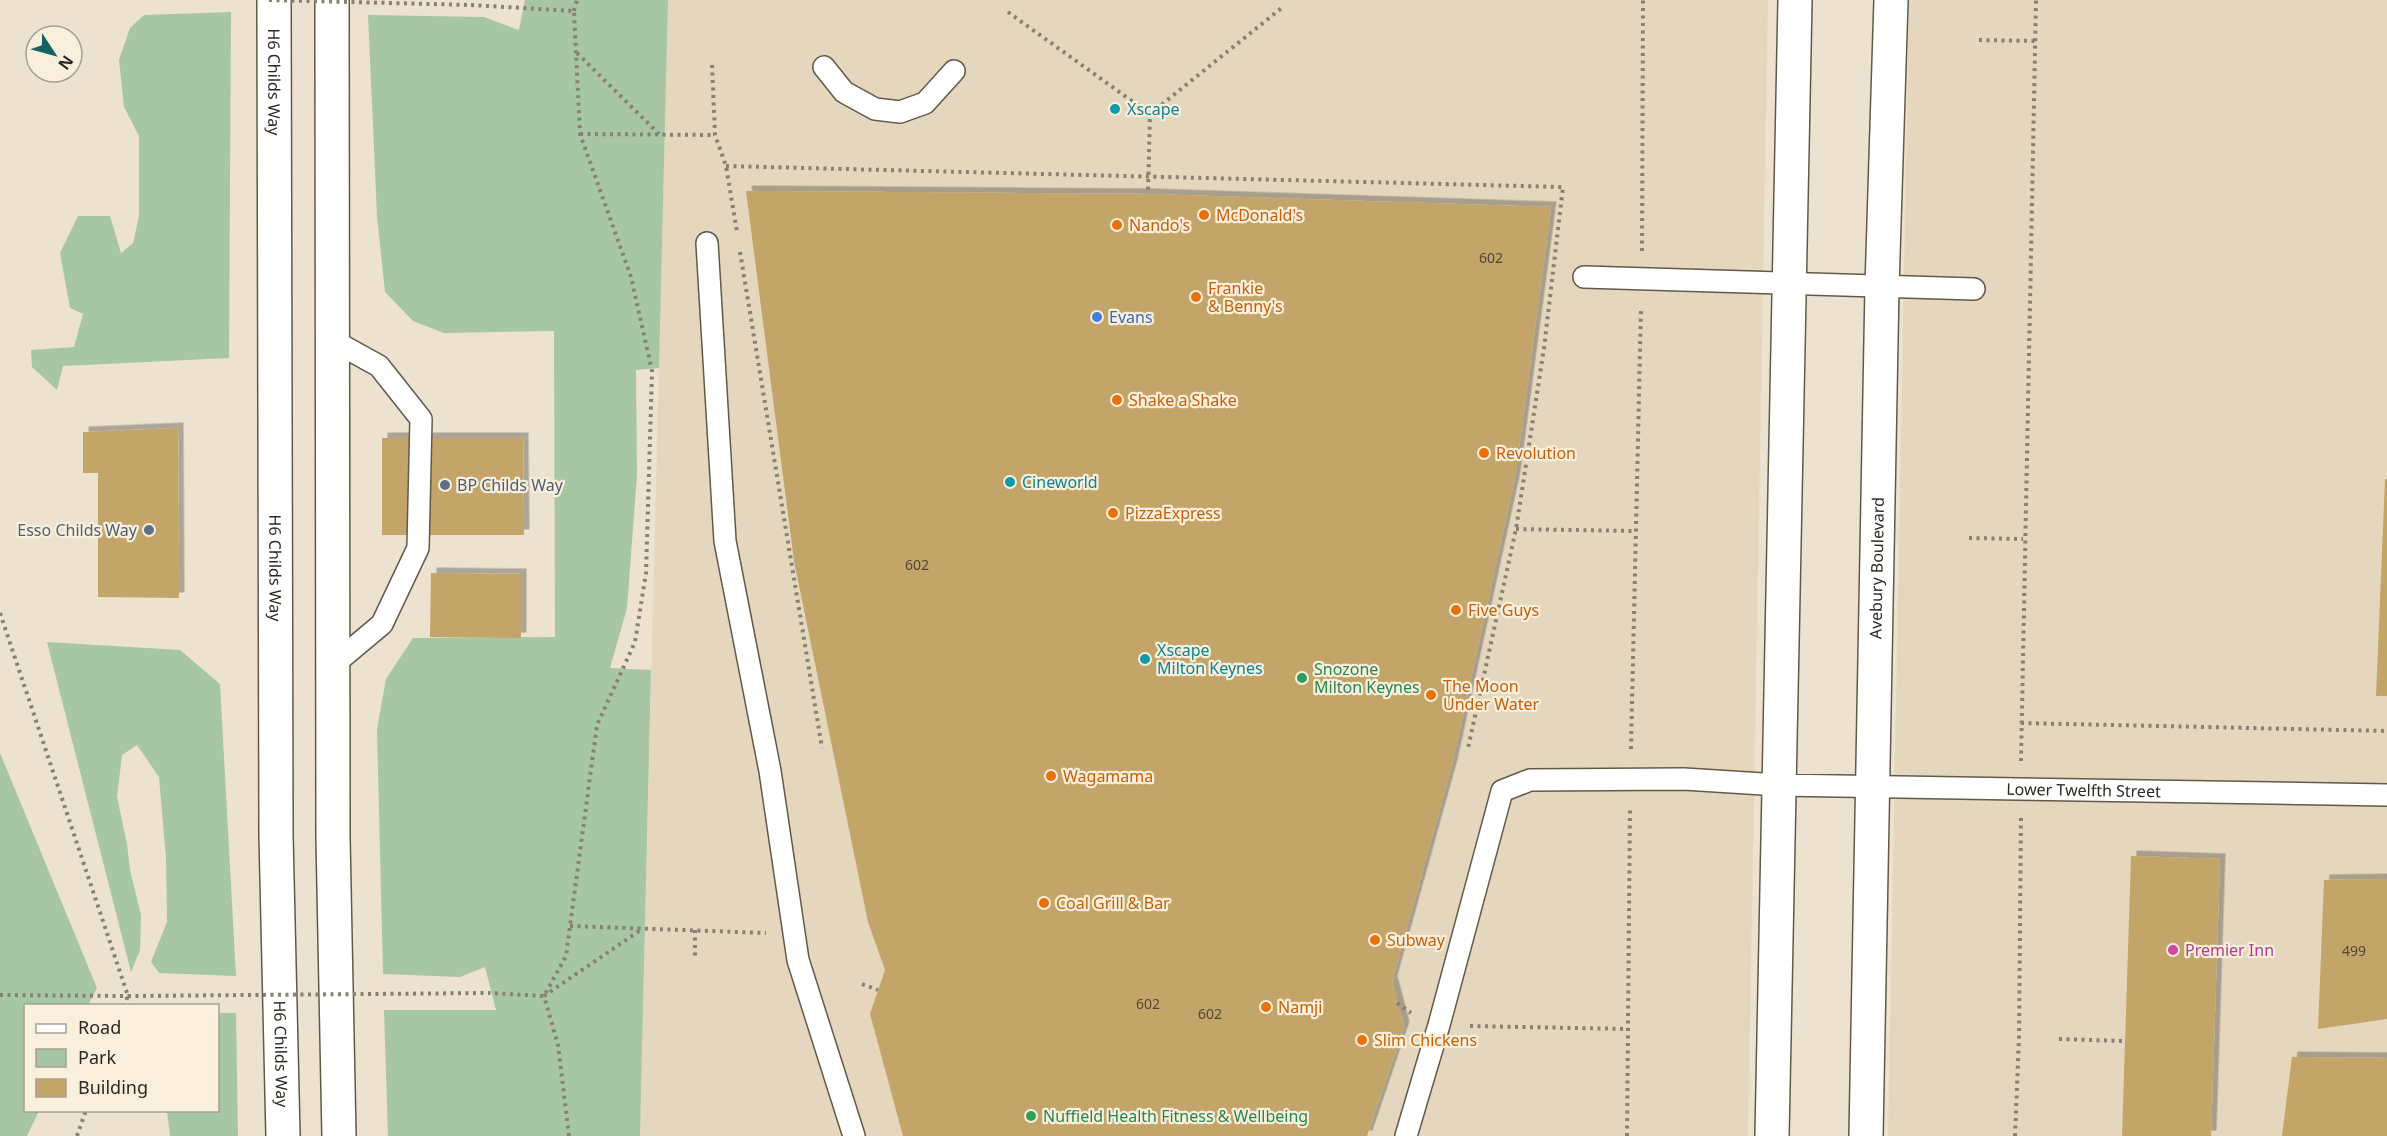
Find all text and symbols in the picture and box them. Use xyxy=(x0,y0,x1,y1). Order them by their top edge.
north arrow xyxy=(24,24,84,84)
street label: H6 Childs Way xyxy=(263,29,285,136)
text: N xyxy=(53,51,79,75)
place label: Xscape xyxy=(1127,98,1180,120)
marker: Xscape xyxy=(1108,102,1122,116)
place label: McDonald's xyxy=(1216,204,1303,226)
marker: McDonald's xyxy=(1197,208,1211,222)
place label: Nando's xyxy=(1129,214,1190,236)
marker: Nando's xyxy=(1110,218,1124,232)
house number: 602 xyxy=(1479,248,1503,267)
place label: Frankie & Benny's xyxy=(1208,277,1283,317)
marker: Frankie & Benny's xyxy=(1189,290,1203,304)
place label: Evans xyxy=(1109,306,1153,328)
marker: Evans xyxy=(1090,310,1104,324)
place label: Shake a Shake xyxy=(1129,389,1237,411)
marker: Shake a Shake xyxy=(1110,393,1124,407)
place label: Revolution xyxy=(1496,442,1576,464)
marker: Revolution xyxy=(1477,446,1491,460)
place label: Cineworld xyxy=(1022,471,1098,493)
place label: BP Childs Way xyxy=(457,474,564,496)
marker: Cineworld xyxy=(1003,475,1017,489)
marker: BP Childs Way xyxy=(438,478,452,492)
street label: Avebury Boulevard xyxy=(1864,497,1889,639)
place label: PizzaExpress xyxy=(1125,502,1221,524)
marker: PizzaExpress xyxy=(1106,506,1120,520)
street label: H6 Childs Way xyxy=(264,515,286,622)
place label: Esso Childs Way xyxy=(17,519,138,541)
marker: Esso Childs Way xyxy=(142,523,156,537)
house number: 602 xyxy=(905,555,929,574)
place label: Five Guys xyxy=(1468,599,1539,621)
marker: Five Guys xyxy=(1449,603,1463,617)
place label: Xscape Milton Keynes xyxy=(1157,639,1263,679)
marker: Xscape Milton Keynes xyxy=(1138,652,1152,666)
place label: Snozone Milton Keynes xyxy=(1314,658,1420,698)
marker: Snozone Milton Keynes xyxy=(1295,671,1309,685)
place label: The Moon Under Water xyxy=(1443,675,1540,715)
marker: The Moon Under Water xyxy=(1424,688,1438,702)
place label: Wagamama xyxy=(1063,765,1153,787)
marker: Wagamama xyxy=(1044,769,1058,783)
street label: Lower Twelfth Street xyxy=(2006,778,2161,802)
place label: Coal Grill & Bar xyxy=(1056,892,1170,914)
marker: Coal Grill & Bar xyxy=(1037,896,1051,910)
place label: Subway xyxy=(1387,929,1446,951)
marker: Subway xyxy=(1368,933,1382,947)
place label: Premier Inn xyxy=(2185,939,2274,961)
house number: 499 xyxy=(2342,941,2366,960)
marker: Premier Inn xyxy=(2166,943,2180,957)
house number: 602 xyxy=(1136,994,1160,1013)
place label: Namji xyxy=(1278,996,1322,1018)
street label: H6 Childs Way xyxy=(269,1000,293,1108)
marker: Namji xyxy=(1259,1000,1273,1014)
legend xyxy=(24,1004,219,1112)
house number: 602 xyxy=(1198,1004,1222,1023)
text: Road xyxy=(78,1015,121,1039)
place label: Slim Chickens xyxy=(1374,1029,1477,1051)
marker: Slim Chickens xyxy=(1355,1033,1369,1047)
text: Park xyxy=(78,1045,116,1069)
text: Building xyxy=(78,1075,148,1099)
place label: Nuffield Health Fitness & Wellbeing xyxy=(1043,1105,1308,1127)
marker: Nuffield Health Fitness & Wellbeing xyxy=(1024,1109,1038,1123)

